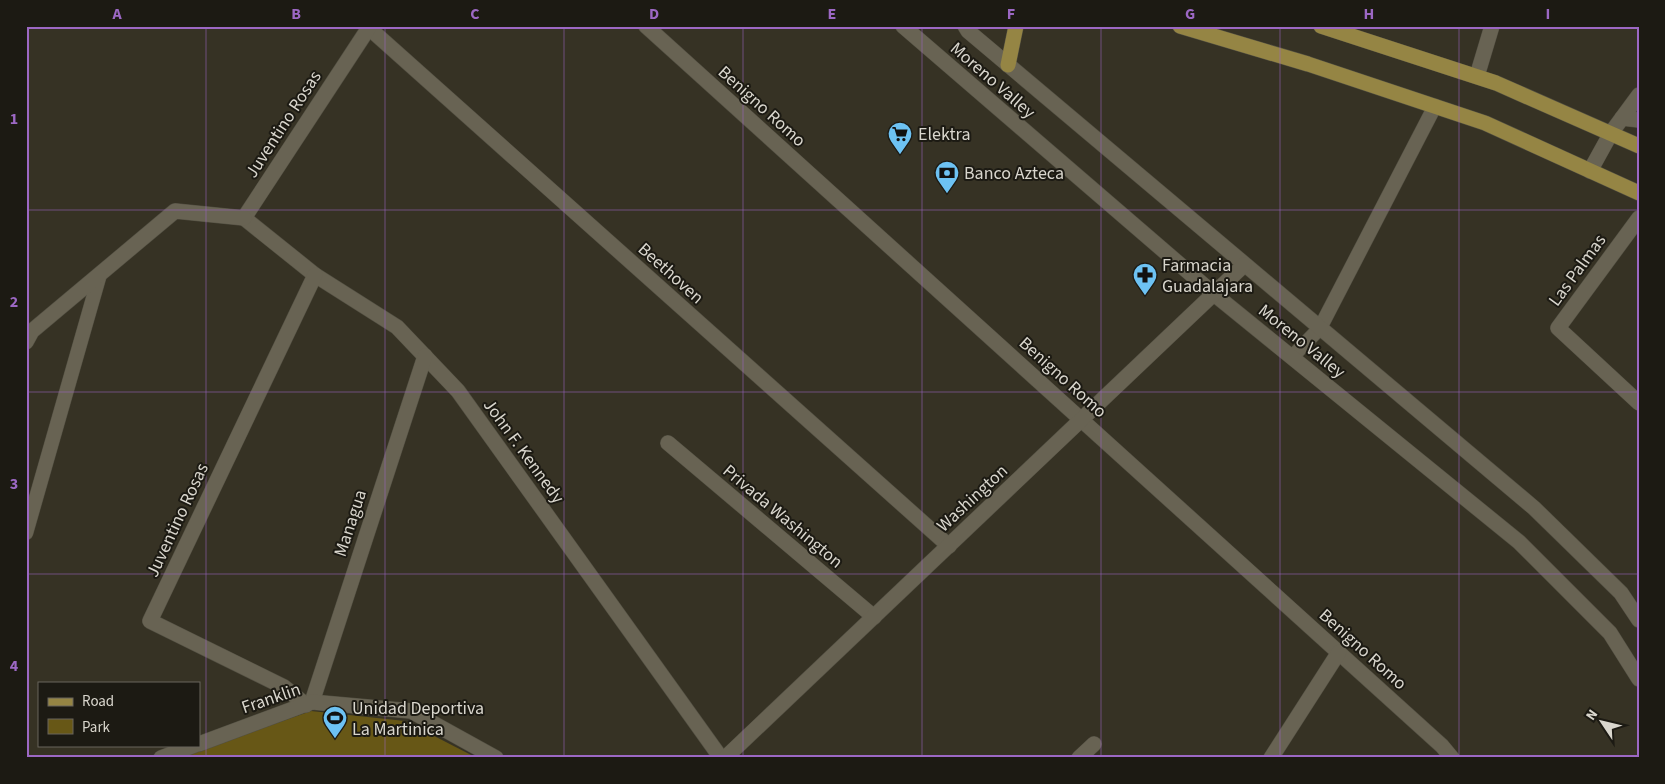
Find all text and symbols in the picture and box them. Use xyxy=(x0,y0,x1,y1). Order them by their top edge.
text: A xyxy=(111,3,122,25)
text: B xyxy=(291,3,301,25)
text: C xyxy=(470,3,480,25)
text: D xyxy=(649,3,659,25)
text: E xyxy=(828,3,836,25)
text: F xyxy=(1007,3,1015,25)
text: G xyxy=(1185,3,1195,25)
text: H xyxy=(1364,3,1374,25)
text: I xyxy=(1546,3,1550,25)
street label: Moreno Valley xyxy=(945,36,1041,125)
street label: Benigno Romo xyxy=(712,60,811,153)
street label: Juventino Rosas xyxy=(239,66,327,183)
text: 1 xyxy=(10,108,18,130)
supermarket icon: Elektra xyxy=(887,121,913,155)
place label: Elektra xyxy=(918,122,971,147)
bank icon: Banco Azteca xyxy=(934,160,960,194)
place label: Banco Azteca xyxy=(964,161,1064,186)
street label: Las Palmas xyxy=(1543,229,1612,311)
street label: Beethoven xyxy=(632,237,709,310)
place label: Farmacia Guadalajara xyxy=(1162,253,1253,299)
pharmacy icon: Farmacia Guadalajara xyxy=(1132,262,1158,296)
text: 2 xyxy=(10,291,18,313)
street label: Moreno Valley xyxy=(1253,298,1351,385)
street label: Benigno Romo xyxy=(1013,331,1112,424)
street label: John F. Kennedy xyxy=(477,394,570,509)
street label: Juventino Rosas xyxy=(140,459,215,581)
street label: Privada Washington xyxy=(717,459,848,574)
street label: Washington xyxy=(931,459,1013,538)
text: 3 xyxy=(10,473,18,495)
street label: Managua xyxy=(328,486,373,560)
street label: Benigno Romo xyxy=(1313,603,1412,696)
text: 4 xyxy=(10,655,19,677)
street label: Franklin xyxy=(238,677,304,720)
legend xyxy=(38,682,200,746)
text: Road xyxy=(82,691,114,712)
place label: Unidad Deportiva La Martinica xyxy=(352,696,484,742)
north arrow xyxy=(1578,696,1628,746)
sports icon: Unidad Deportiva La Martinica xyxy=(322,705,348,739)
text: N xyxy=(1581,706,1603,725)
text: Park xyxy=(82,717,111,738)

